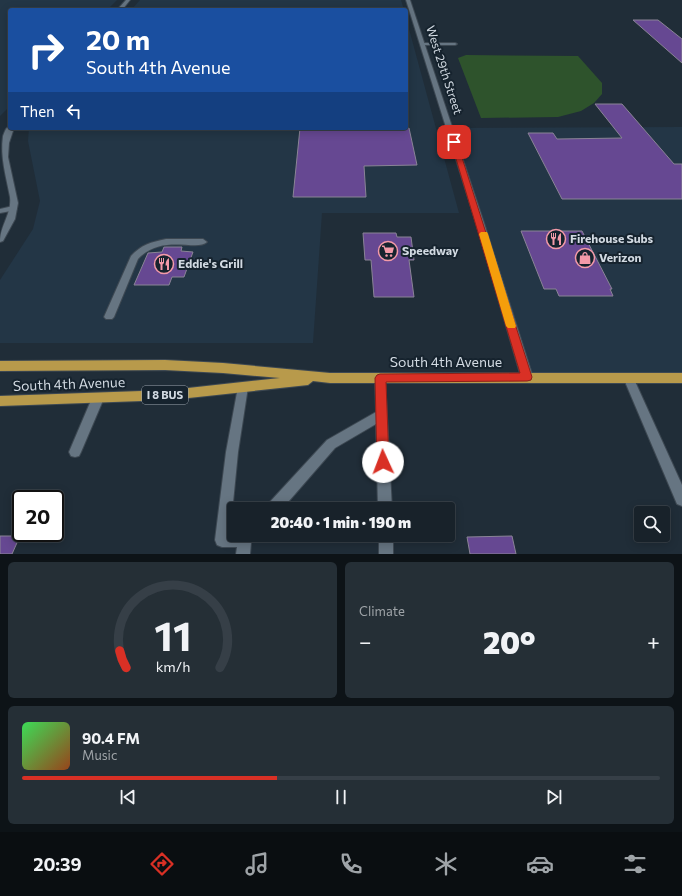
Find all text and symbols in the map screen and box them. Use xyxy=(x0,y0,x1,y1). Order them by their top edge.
text: 20 m xyxy=(86,22,150,56)
icon: right xyxy=(20,24,72,76)
street label: West 29th Street xyxy=(424,24,466,116)
text: South 4th Avenue xyxy=(86,56,230,78)
icon: left xyxy=(63,100,85,122)
text: Then xyxy=(20,102,55,120)
pin xyxy=(437,125,471,159)
icon: arrive xyxy=(443,131,465,153)
restaurant icon: Firehouse Subs xyxy=(545,228,567,250)
place label: Firehouse Subs xyxy=(570,231,654,245)
supermarket icon: Speedway xyxy=(377,240,399,262)
place label: Speedway xyxy=(402,243,459,257)
shop icon: Verizon xyxy=(574,247,596,269)
place label: Verizon xyxy=(599,250,642,264)
restaurant icon: Eddie's Grill xyxy=(153,253,175,275)
place label: Eddie's Grill xyxy=(178,256,243,270)
street label: South 4th Avenue xyxy=(390,353,502,370)
street label: South 4th Avenue xyxy=(13,373,125,394)
road number: I 8 BUS xyxy=(142,386,188,404)
position arrow xyxy=(362,441,404,483)
speed limit sign: 20 xyxy=(12,490,64,542)
map controls xyxy=(634,506,670,542)
button: search xyxy=(634,506,670,542)
text: 20:40 · 1 min · 190 m xyxy=(271,513,411,531)
text: Climate xyxy=(359,603,405,619)
text: 11 xyxy=(154,609,191,660)
text: 20° xyxy=(483,623,536,660)
text: − xyxy=(359,628,372,655)
text: + xyxy=(647,628,660,655)
text: km/h xyxy=(155,657,190,675)
text: 90.4 FM xyxy=(82,729,140,747)
text: Music xyxy=(82,747,117,763)
icon: previous xyxy=(117,786,139,808)
icon: pause xyxy=(330,786,352,808)
icon: next xyxy=(543,786,565,808)
icon: directions xyxy=(148,850,176,878)
icon: music xyxy=(243,850,271,878)
icon: phone xyxy=(337,850,365,878)
icon: climate xyxy=(432,850,460,878)
icon: car xyxy=(526,850,554,878)
icon: filters xyxy=(621,850,649,878)
text: 20:39 xyxy=(33,853,82,875)

